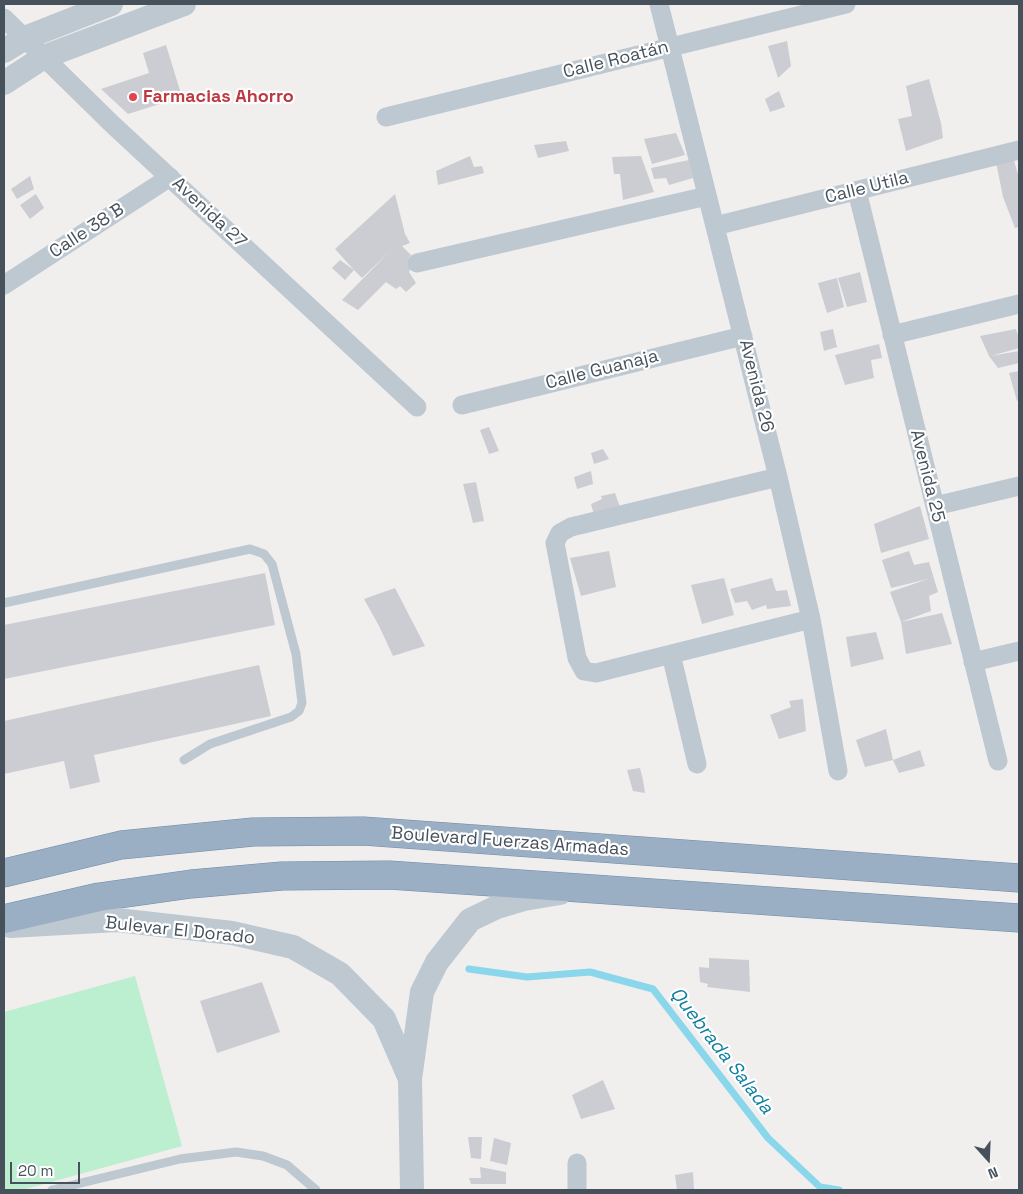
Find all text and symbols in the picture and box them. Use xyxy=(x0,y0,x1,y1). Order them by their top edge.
street label: Calle Roatán xyxy=(561,36,671,84)
place label: Farmacias Ahorro xyxy=(143,86,294,108)
marker: Farmacias Ahorro xyxy=(127,91,139,103)
street label: Calle Utila xyxy=(823,167,911,209)
street label: Avenida 27 xyxy=(167,173,251,253)
street label: Calle 38 B xyxy=(46,199,128,263)
street label: Avenida 26 xyxy=(734,337,778,435)
street label: Calle Guanaja xyxy=(543,346,661,394)
street label: Avenida 25 xyxy=(905,427,949,525)
street label: Boulevard Fuerzas Armadas xyxy=(390,823,630,861)
street label: Bulevar El Dorado xyxy=(104,912,256,950)
water label: Quebrada Salada xyxy=(664,983,778,1119)
north arrow xyxy=(963,1134,1013,1184)
scale bar xyxy=(12,1152,82,1184)
text: 20 m xyxy=(18,1161,53,1180)
text: N xyxy=(986,1163,1001,1183)

